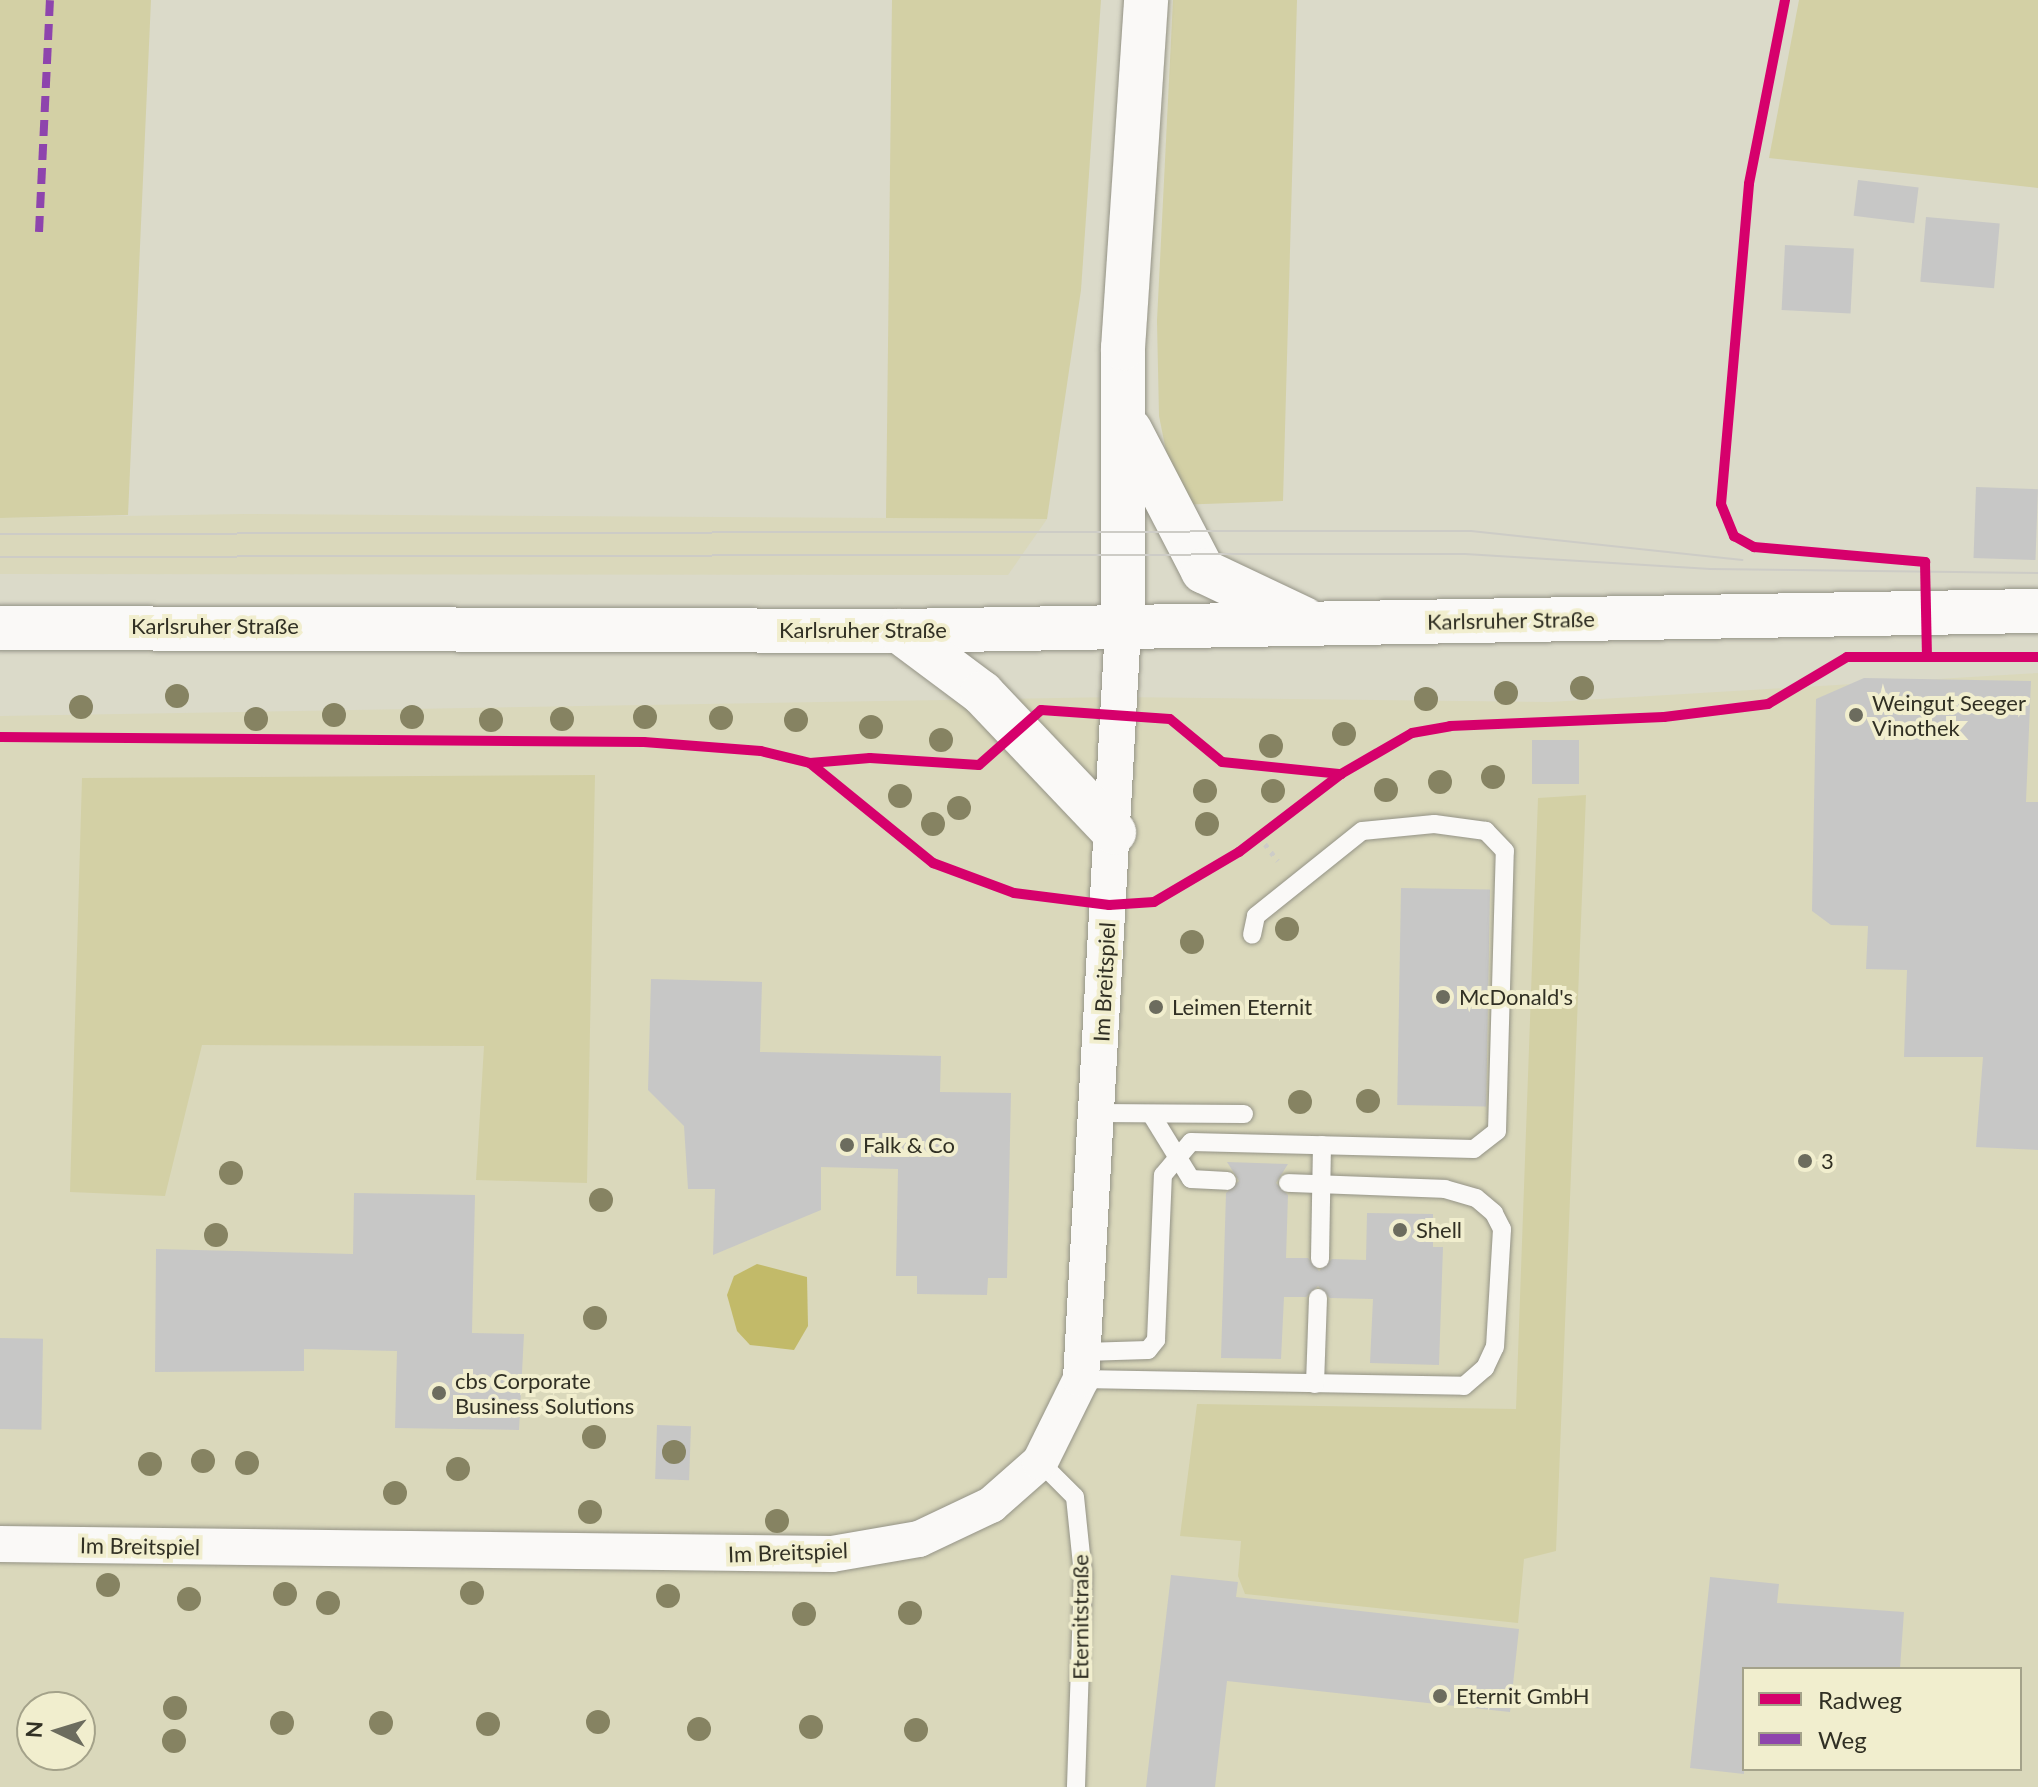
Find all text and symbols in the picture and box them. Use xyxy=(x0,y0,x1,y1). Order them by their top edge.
street label: Karlsruher Straße xyxy=(1427,605,1595,635)
street label: Karlsruher Straße xyxy=(131,613,299,639)
street label: Karlsruher Straße xyxy=(779,617,947,643)
place label: Weingut Seeger Vinothek xyxy=(1872,689,2026,740)
marker: Weingut Seeger Vinothek xyxy=(1847,706,1865,724)
street label: Im Breitspiel xyxy=(1088,921,1120,1043)
place label: McDonald's xyxy=(1459,984,1573,1010)
marker: McDonald's xyxy=(1434,988,1452,1006)
place label: Leimen Eternit xyxy=(1172,994,1312,1020)
marker: Leimen Eternit xyxy=(1147,998,1165,1016)
place label: Falk & Co xyxy=(863,1132,955,1158)
marker: Falk & Co xyxy=(838,1136,856,1154)
place label: 3 xyxy=(1821,1148,1834,1174)
marker: 3 xyxy=(1796,1152,1814,1170)
place label: Shell xyxy=(1416,1217,1462,1243)
marker: Shell xyxy=(1391,1221,1409,1239)
place label: cbs Corporate Business Solutions xyxy=(455,1367,634,1418)
marker: cbs Corporate Business Solutions xyxy=(430,1384,448,1402)
street label: Im Breitspiel xyxy=(80,1532,200,1560)
street label: Im Breitspiel xyxy=(728,1537,848,1567)
street label: Eternitstraße xyxy=(1067,1554,1093,1680)
legend xyxy=(1742,1667,2022,1771)
place label: Eternit GmbH xyxy=(1456,1683,1590,1709)
text: Radweg xyxy=(1818,1685,1902,1714)
marker: Eternit GmbH xyxy=(1431,1687,1449,1705)
north arrow xyxy=(16,1691,96,1771)
text: N xyxy=(19,1720,48,1739)
text: Weg xyxy=(1818,1725,1867,1754)

